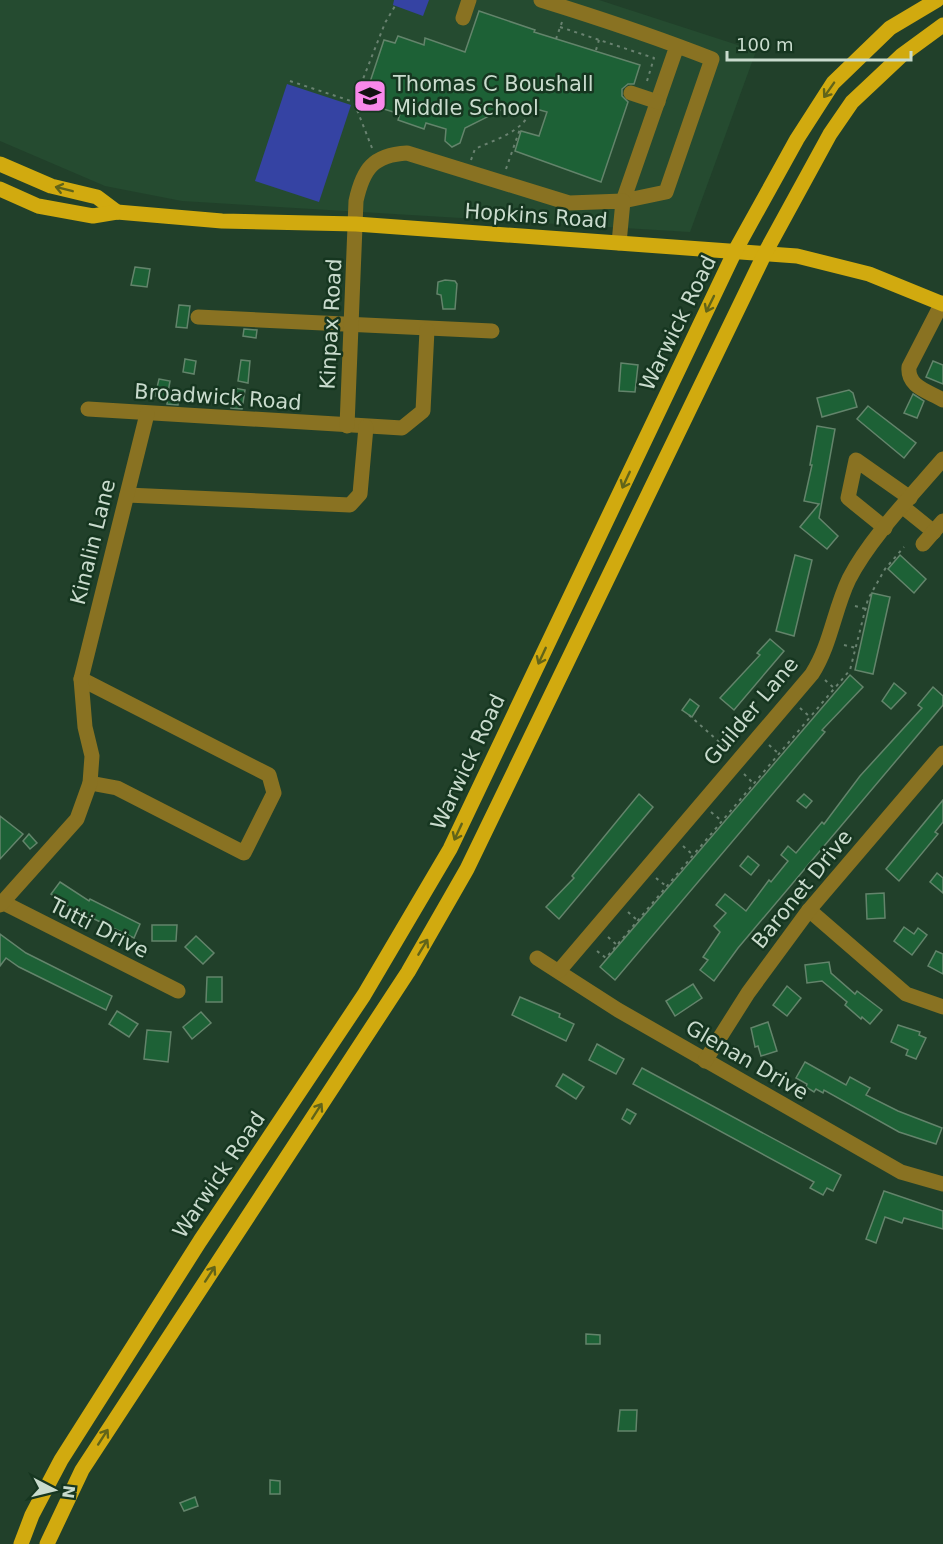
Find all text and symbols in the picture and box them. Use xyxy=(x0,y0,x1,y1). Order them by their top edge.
scale bar xyxy=(727,24,912,62)
text: 100 m xyxy=(736,34,794,55)
place label: Thomas C Boushall Middle School xyxy=(392,72,594,120)
school or university icon: Thomas C Boushall Middle School xyxy=(352,78,388,114)
one-way arrow xyxy=(823,82,835,98)
one-way arrow xyxy=(55,183,74,195)
street label: Hopkins Road xyxy=(464,199,608,233)
street label: Warwick Road xyxy=(635,252,721,394)
street label: Kinpax Road xyxy=(316,258,346,390)
one-way arrow xyxy=(704,294,715,312)
street label: Broadwick Road xyxy=(134,379,302,415)
one-way arrow xyxy=(619,470,631,488)
street label: Kinalin Lane xyxy=(66,477,120,607)
one-way arrow xyxy=(536,646,548,664)
street label: Guilder Lane xyxy=(699,652,803,770)
street label: Warwick Road xyxy=(426,690,510,834)
one-way arrow xyxy=(452,822,464,840)
street label: Baronet Drive xyxy=(747,825,857,953)
street label: Tutti Drive xyxy=(45,892,153,963)
one-way arrow xyxy=(417,939,429,956)
street label: Glenan Drive xyxy=(682,1015,812,1105)
one-way arrow xyxy=(311,1103,323,1119)
street label: Warwick Road xyxy=(168,1107,270,1243)
one-way arrow xyxy=(204,1265,217,1282)
one-way arrow xyxy=(98,1429,110,1446)
north arrow xyxy=(24,1460,84,1520)
text: N xyxy=(58,1484,79,1500)

